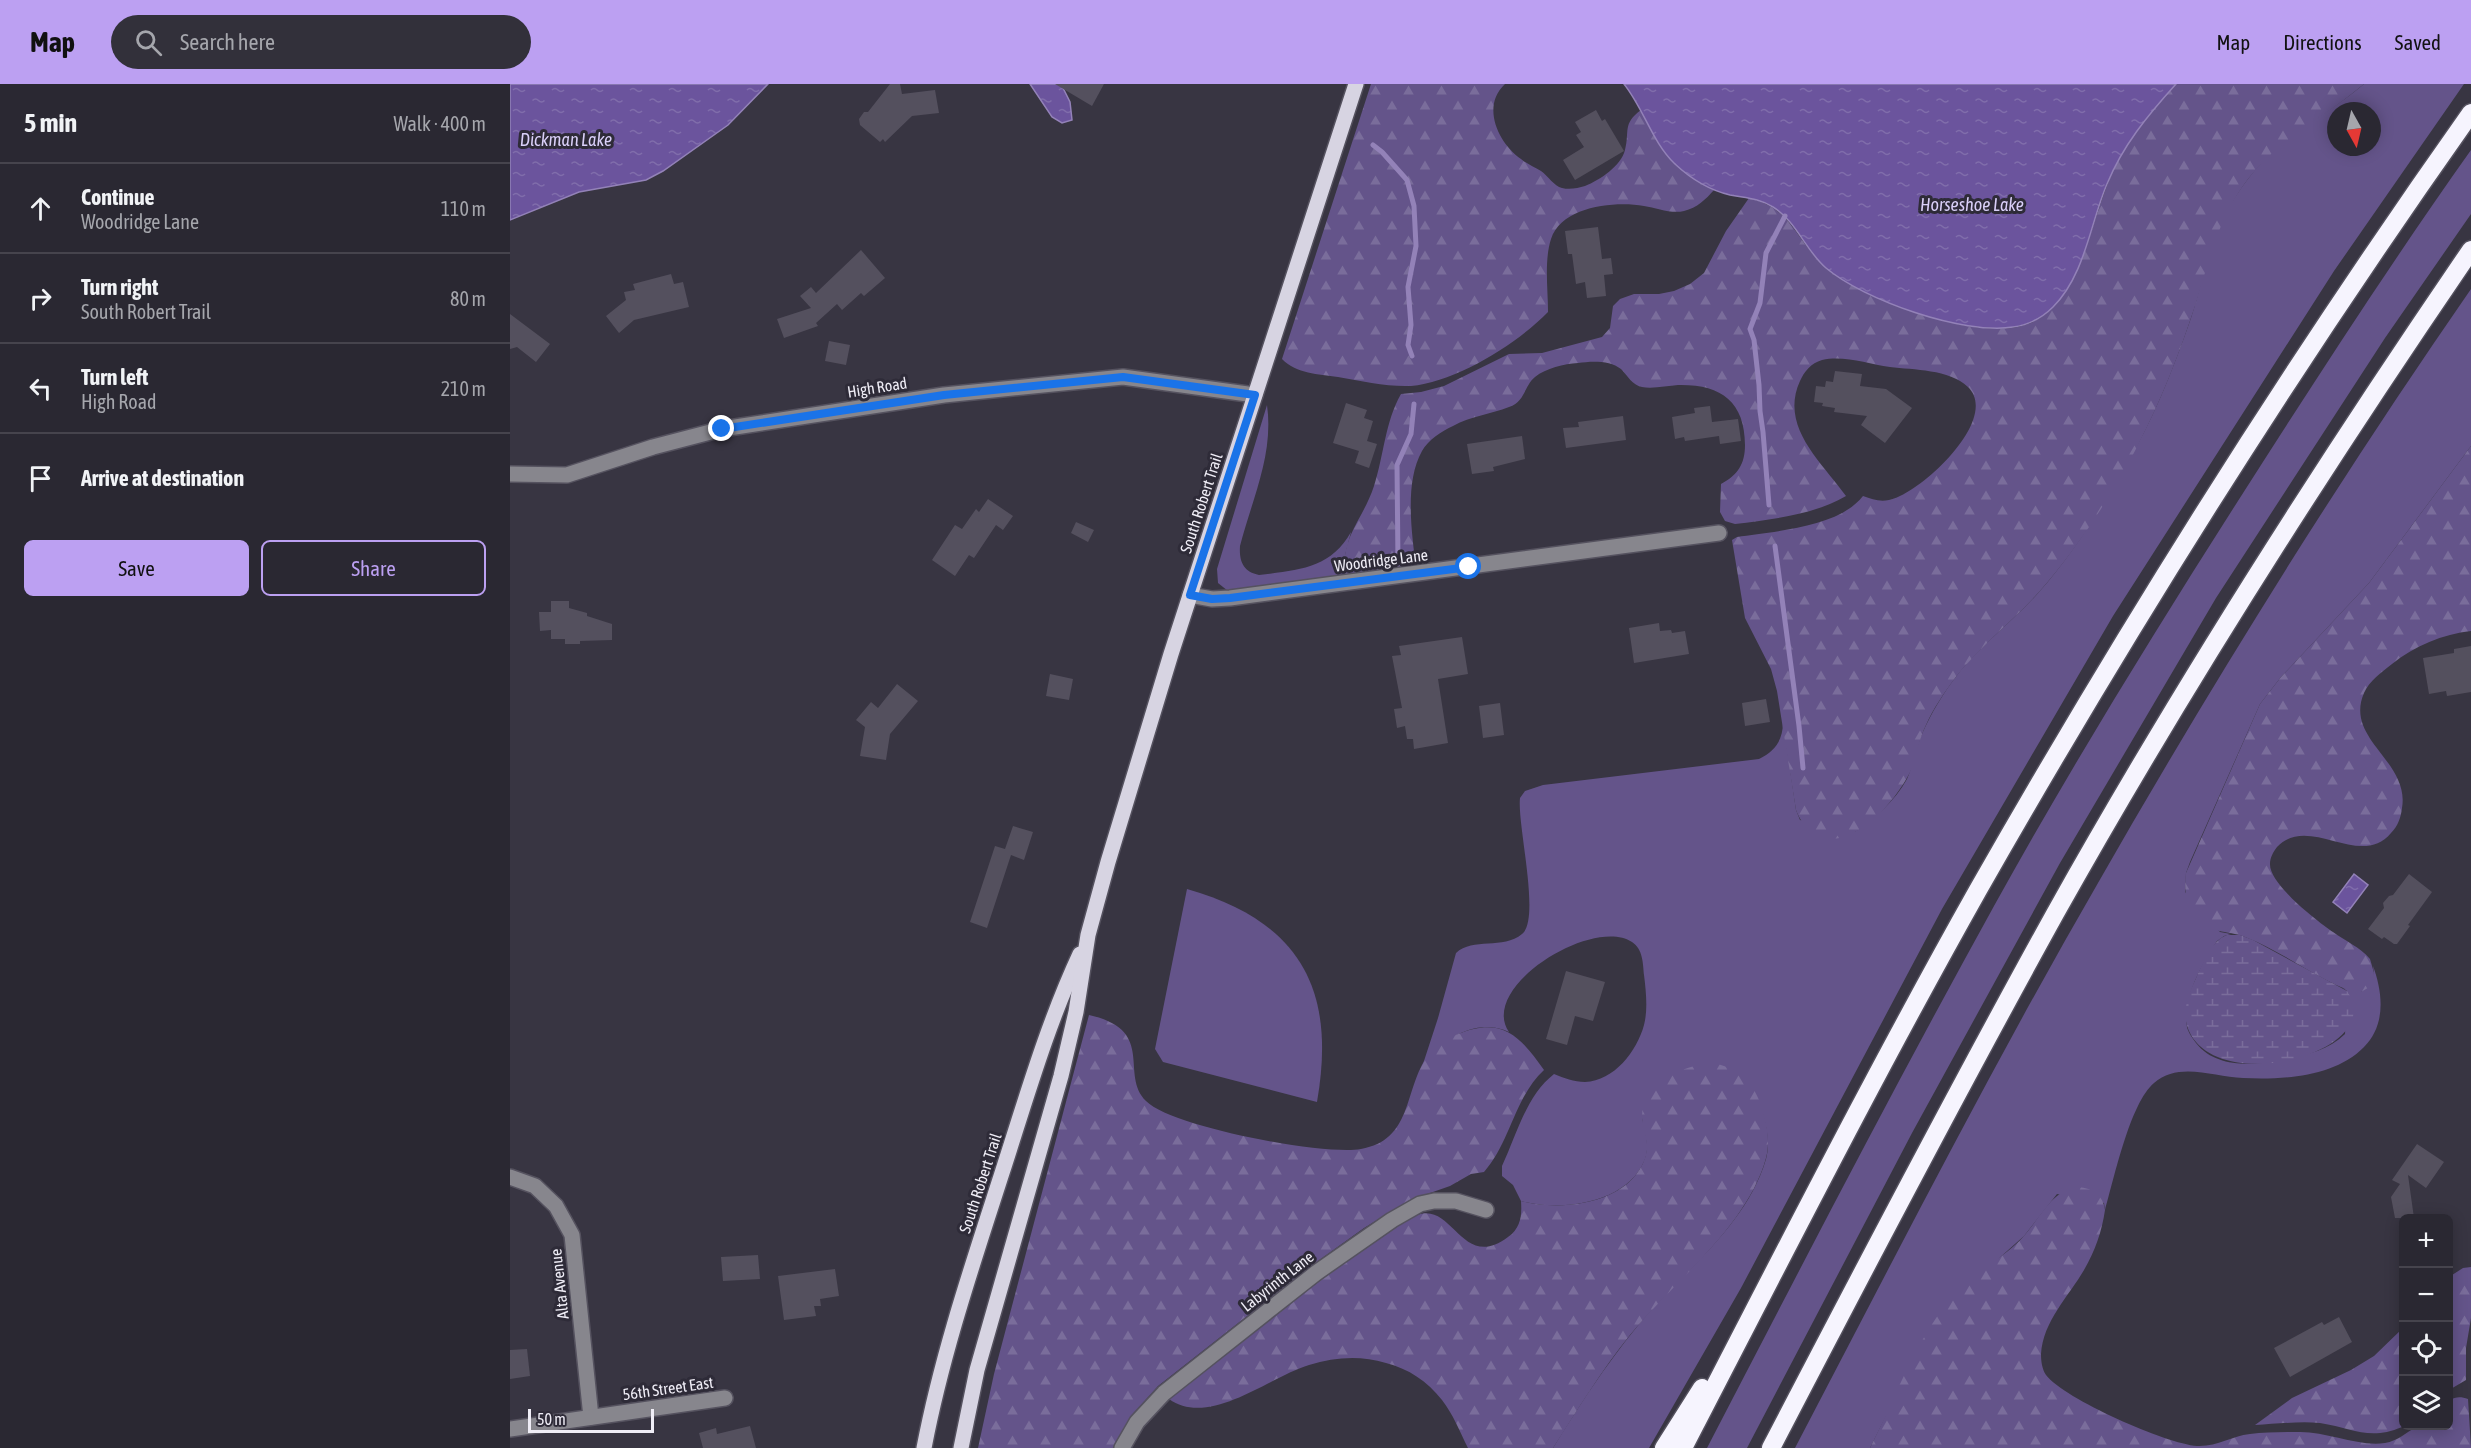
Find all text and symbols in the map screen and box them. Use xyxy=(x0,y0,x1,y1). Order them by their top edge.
search box xyxy=(111,15,531,69)
text: Map xyxy=(30,26,75,58)
icon: search xyxy=(132,26,165,59)
text: Search here xyxy=(180,29,275,55)
text: Map xyxy=(2216,30,2250,54)
text: Directions xyxy=(2283,30,2362,54)
text: Saved xyxy=(2395,30,2441,54)
north arrow xyxy=(2327,102,2381,156)
text: 5 min xyxy=(24,108,77,138)
text: Walk · 400 m xyxy=(394,112,486,135)
water label: Dickman Lake xyxy=(520,129,612,150)
text: Continue xyxy=(81,184,155,210)
icon: ahead xyxy=(24,192,57,225)
water label: Horseshoe Lake xyxy=(1920,194,2024,215)
text: 110 m xyxy=(441,197,486,220)
text: Woodridge Lane xyxy=(81,210,199,233)
text: Turn right xyxy=(81,274,158,300)
icon: right xyxy=(24,282,57,315)
text: 80 m xyxy=(450,287,486,310)
text: South Robert Trail xyxy=(81,300,211,323)
text: Turn left xyxy=(81,364,148,390)
icon: left xyxy=(24,372,57,405)
street label: High Road xyxy=(846,373,908,402)
text: 210 m xyxy=(441,377,486,400)
text: High Road xyxy=(81,390,156,413)
route end xyxy=(708,415,734,441)
street label: South Robert Trail xyxy=(1176,450,1226,555)
icon: arrive xyxy=(24,462,57,495)
text: Arrive at destination xyxy=(81,465,244,491)
button: Save xyxy=(24,540,249,596)
button: Share xyxy=(261,540,486,596)
street label: Woodridge Lane xyxy=(1333,545,1429,576)
route start xyxy=(1455,553,1481,579)
street label: South Robert Trail xyxy=(955,1130,1005,1235)
map controls xyxy=(2399,1214,2453,1430)
button: + xyxy=(2399,1214,2453,1268)
street label: Labyrinth Lane xyxy=(1237,1247,1317,1316)
street label: Alta Avenue xyxy=(546,1248,572,1320)
button: − xyxy=(2399,1268,2453,1322)
button: locate xyxy=(2399,1322,2453,1376)
street label: 56th Street East xyxy=(621,1373,715,1403)
button: layers xyxy=(2399,1376,2453,1430)
scale bar xyxy=(528,1406,654,1434)
text: 50 m xyxy=(537,1410,566,1428)

